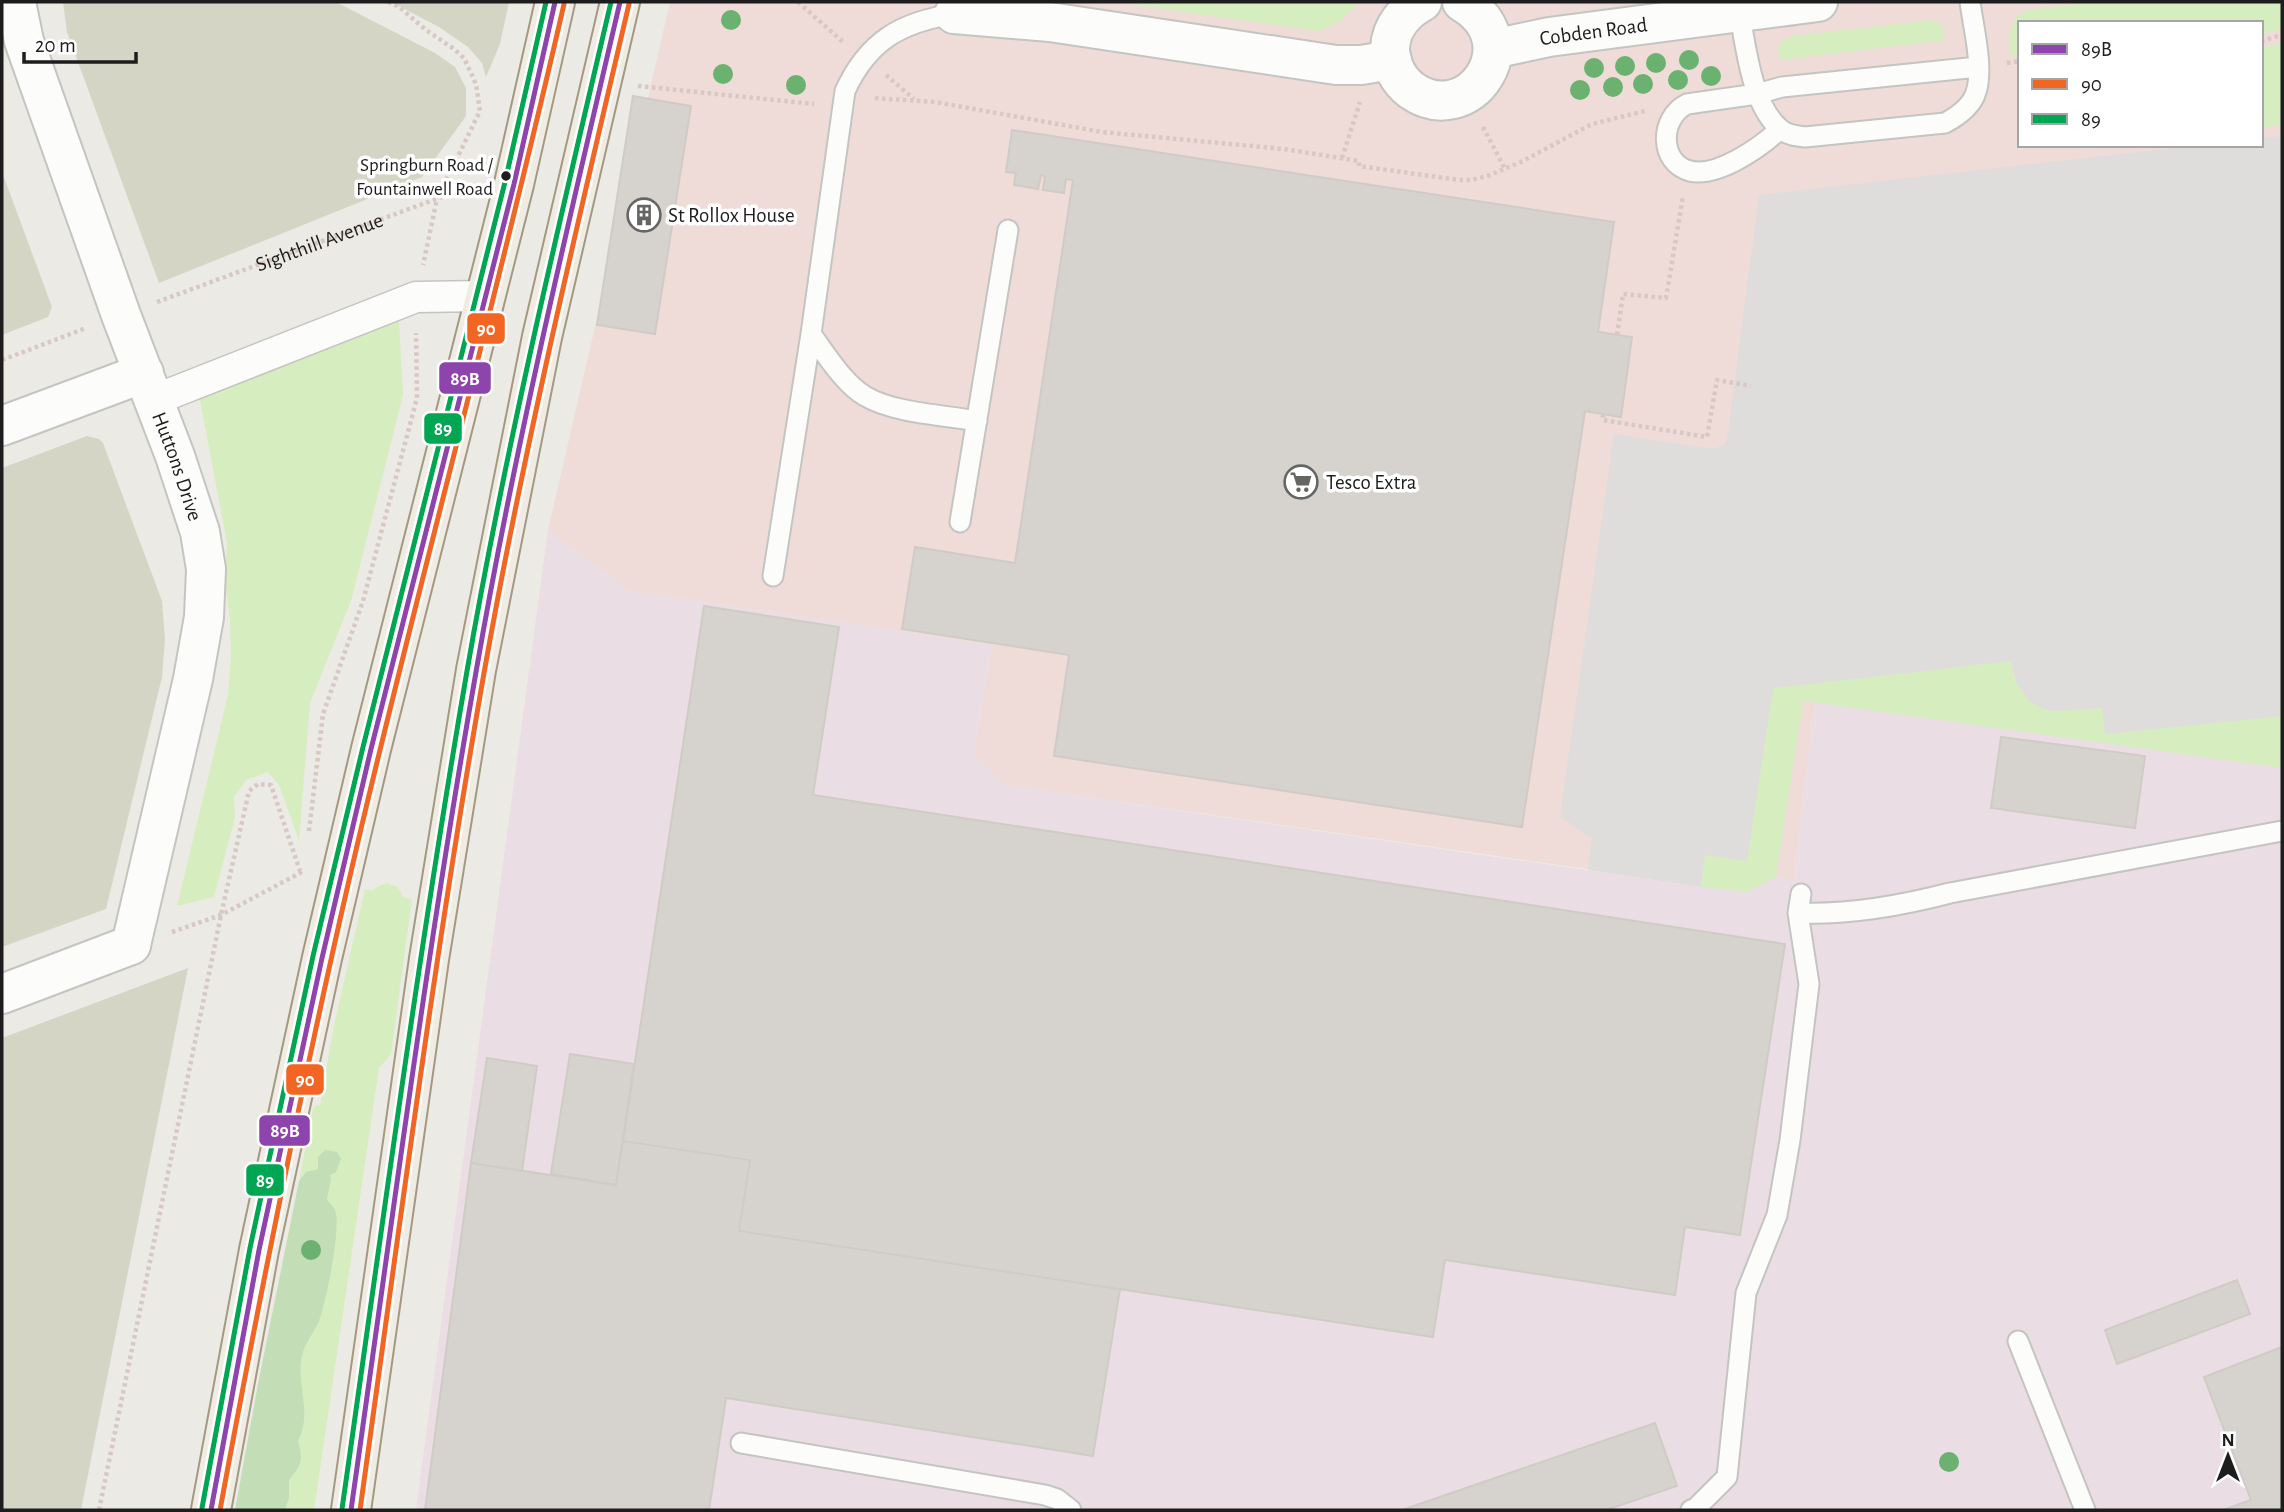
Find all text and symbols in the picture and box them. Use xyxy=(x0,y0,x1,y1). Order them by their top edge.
street label: Cobden Road xyxy=(1538,14,1649,49)
scale bar xyxy=(24,21,136,65)
legend xyxy=(2018,21,2263,147)
text: 20 m xyxy=(35,35,76,56)
text: 89B xyxy=(2081,39,2112,60)
text: 90 xyxy=(2081,74,2102,95)
text: 89 xyxy=(2081,109,2101,130)
place label: Springburn Road / Fountainwell Road xyxy=(356,156,494,199)
marker: Springburn Road / Fountainwell Road xyxy=(499,169,513,183)
building icon: St Rollox House xyxy=(625,196,663,234)
place label: St Rollox House xyxy=(668,205,795,226)
street label: Sighthill Avenue xyxy=(253,209,386,275)
line badge: 90 xyxy=(466,312,506,345)
text: 90 xyxy=(476,320,496,339)
line badge: 89B xyxy=(438,361,492,395)
text: 89B xyxy=(450,370,480,389)
street label: Huttons Drive xyxy=(149,409,206,523)
line badge: 89 xyxy=(423,412,463,445)
text: 89 xyxy=(434,420,452,439)
supermarket icon: Tesco Extra xyxy=(1282,463,1320,501)
place label: Tesco Extra xyxy=(1326,472,1417,493)
line badge: 90 xyxy=(285,1063,325,1096)
text: 90 xyxy=(295,1071,315,1090)
line badge: 89B xyxy=(258,1114,311,1147)
text: 89B xyxy=(270,1122,300,1141)
line badge: 89 xyxy=(245,1163,285,1197)
text: 89 xyxy=(256,1172,274,1191)
north arrow xyxy=(2193,1421,2263,1491)
text: N xyxy=(2221,1431,2235,1450)

